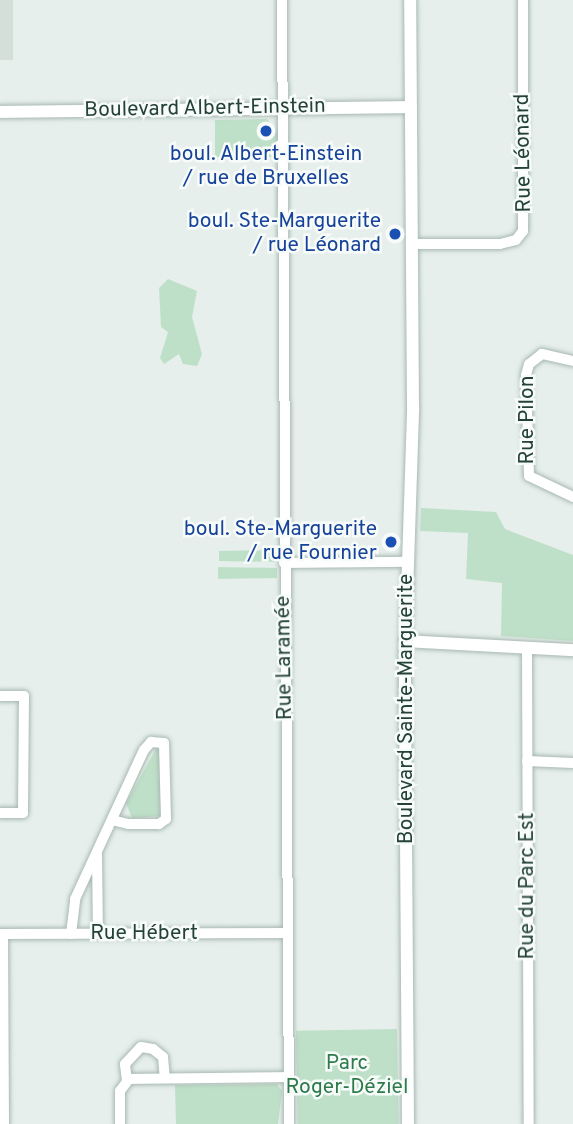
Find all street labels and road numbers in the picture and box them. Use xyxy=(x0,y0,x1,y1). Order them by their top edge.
street label: Rue Léonard xyxy=(510,93,538,213)
street label: Boulevard Albert-Einstein xyxy=(84,94,326,124)
street label: Rue Pilon xyxy=(515,375,541,465)
street label: Boulevard Sainte-Marguerite xyxy=(394,574,420,844)
street label: Rue Laramée xyxy=(271,596,299,720)
street label: Rue du Parc Est xyxy=(515,812,541,960)
street label: Rue Hébert xyxy=(90,921,198,947)

